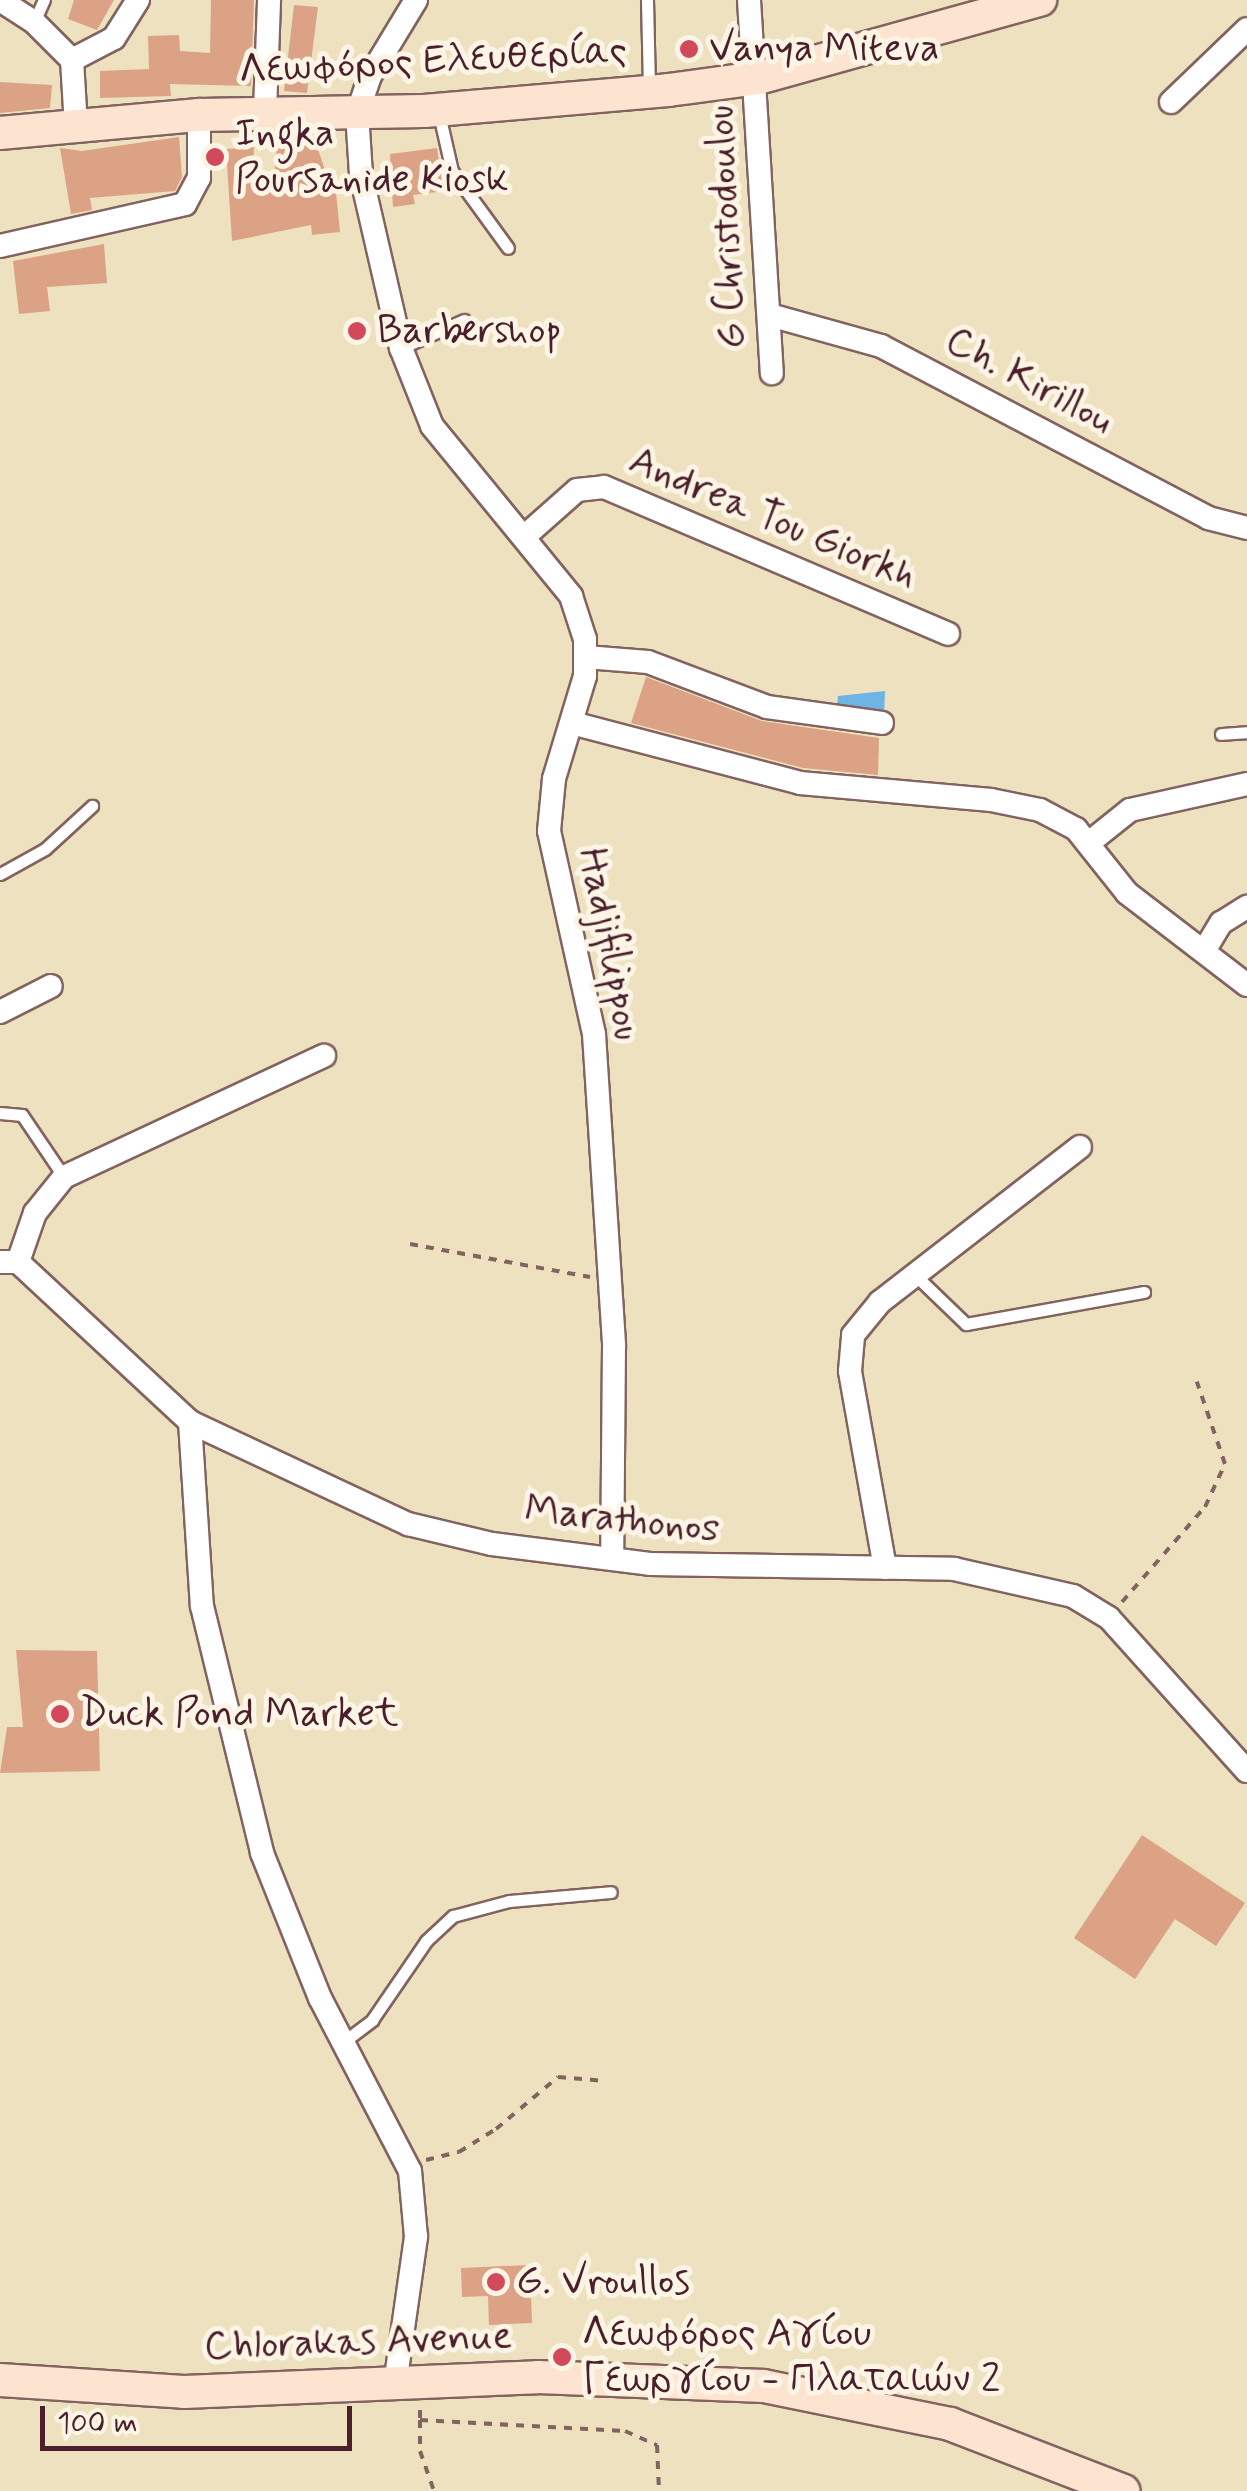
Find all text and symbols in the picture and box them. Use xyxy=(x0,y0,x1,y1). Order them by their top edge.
place label: Vanya Miteva xyxy=(709,25,942,73)
street label: Λεωφόρος Ελευθερίας xyxy=(238,27,628,95)
marker: Vanya Miteva xyxy=(678,38,700,60)
street label: G Christodoulou xyxy=(696,98,758,356)
place label: Ingka Poursanide Kiosk xyxy=(235,110,512,204)
marker: Ingka Poursanide Kiosk xyxy=(204,146,226,168)
place label: Barbershop xyxy=(377,307,562,355)
street label: Ch. Kirillou xyxy=(937,317,1121,445)
marker: Barbershop xyxy=(346,320,368,342)
street label: Andrea Tou Giorkh xyxy=(622,437,924,601)
street label: Hadjifilippou xyxy=(567,844,651,1044)
street label: Marathonos xyxy=(522,1486,722,1554)
place label: Duck Pond Market xyxy=(80,1690,399,1738)
marker: Duck Pond Market xyxy=(49,1703,71,1725)
place label: G. Vroullos xyxy=(516,2258,690,2306)
marker: G. Vroullos xyxy=(485,2271,507,2293)
place label: Λεωφόρος Αγίου Γεωργίου - Πλαταιών 2 xyxy=(582,2310,1000,2404)
street label: Chlorakas Avenue xyxy=(203,2313,513,2371)
marker: Λεωφόρος Αγίου Γεωργίου - Πλαταιών 2 xyxy=(551,2346,573,2368)
scale bar xyxy=(45,2386,358,2448)
text: 100 m xyxy=(57,2404,138,2443)

